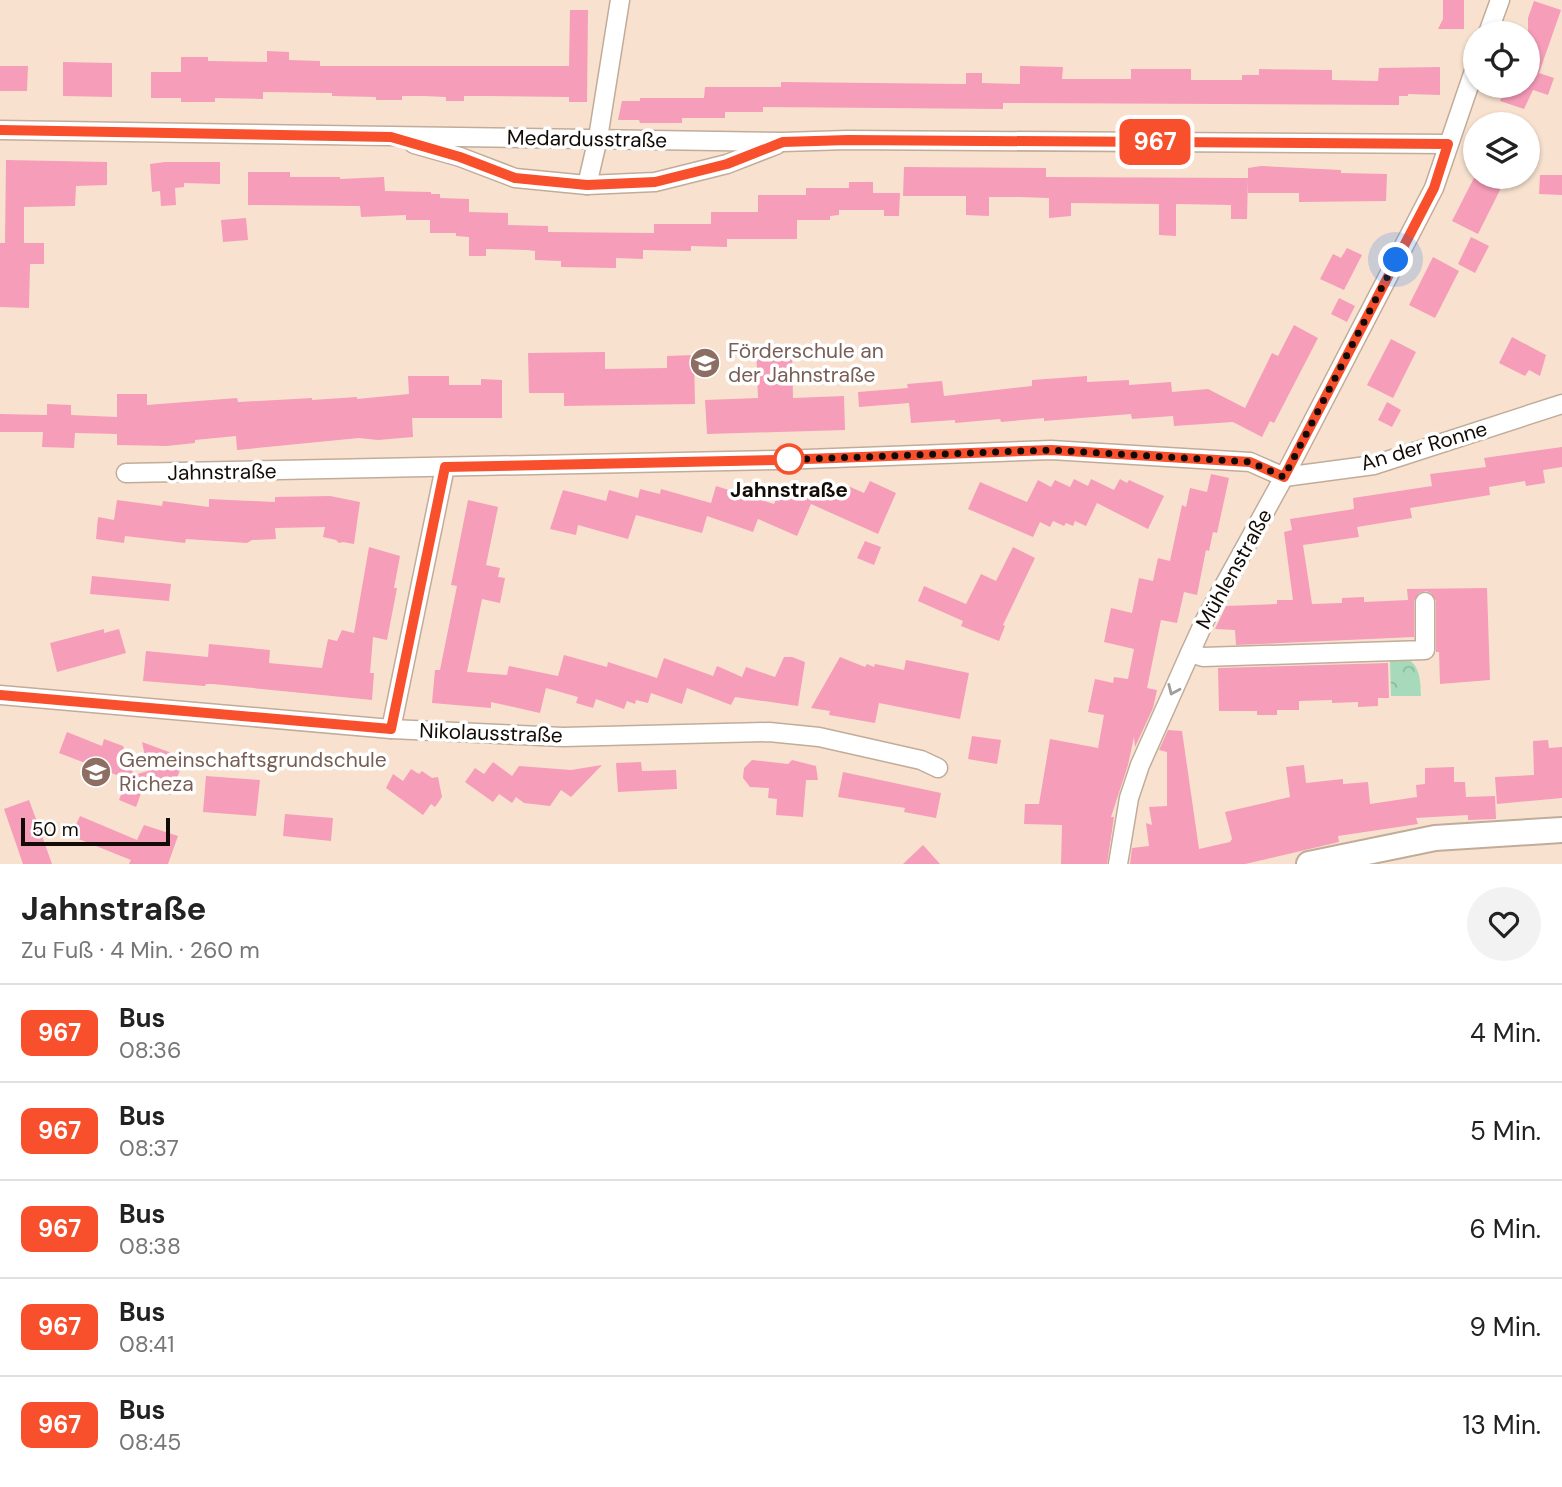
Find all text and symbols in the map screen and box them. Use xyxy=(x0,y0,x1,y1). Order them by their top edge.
map controls xyxy=(1463,21,1540,189)
button: locate xyxy=(1463,21,1540,98)
button: layers xyxy=(1463,112,1540,189)
line badge: 967 xyxy=(1115,119,1195,165)
street label: Medardusstraße xyxy=(507,124,667,154)
text: 967 xyxy=(1133,126,1177,157)
your location xyxy=(1378,242,1413,277)
place label: Förderschule an der Jahnstraße xyxy=(728,337,884,389)
school or university icon: Förderschule an der Jahnstraße xyxy=(688,346,722,380)
street label: An der Ronne xyxy=(1357,415,1491,477)
marker: Jahnstraße xyxy=(774,444,804,474)
street label: Jahnstraße xyxy=(167,457,277,487)
place label: Jahnstraße xyxy=(730,476,848,504)
street label: Mühlenstraße xyxy=(1189,504,1279,634)
one-way arrow xyxy=(1167,682,1181,695)
street label: Nikolausstraße xyxy=(419,717,563,749)
place label: Gemeinschaftsgrundschule Richeza xyxy=(119,746,387,798)
school or university icon: Gemeinschaftsgrundschule Richeza xyxy=(79,755,113,789)
scale bar xyxy=(21,815,170,847)
text: 50 m xyxy=(32,817,79,842)
text: Jahnstraße xyxy=(21,887,206,930)
button: heart xyxy=(1467,887,1541,961)
text: Zu Fuß · 4 Min. · 260 m xyxy=(21,935,260,965)
text: Bus xyxy=(119,1001,165,1035)
text: 4 Min. xyxy=(1470,1016,1541,1050)
text: 967 xyxy=(38,1017,81,1048)
text: 08:36 xyxy=(119,1035,181,1065)
text: Bus xyxy=(119,1099,165,1133)
text: 5 Min. xyxy=(1470,1114,1541,1148)
text: 967 xyxy=(38,1115,81,1146)
text: 08:37 xyxy=(119,1133,179,1163)
text: Bus xyxy=(119,1197,165,1231)
text: 6 Min. xyxy=(1470,1212,1541,1246)
text: 967 xyxy=(38,1213,81,1244)
text: 08:38 xyxy=(119,1231,181,1261)
text: Bus xyxy=(119,1295,165,1329)
text: 9 Min. xyxy=(1470,1310,1541,1344)
text: 967 xyxy=(38,1311,81,1342)
text: 08:41 xyxy=(119,1329,175,1359)
text: Bus xyxy=(119,1393,165,1427)
text: 13 Min. xyxy=(1462,1408,1541,1442)
text: 967 xyxy=(38,1409,81,1440)
text: 08:45 xyxy=(119,1427,181,1457)

